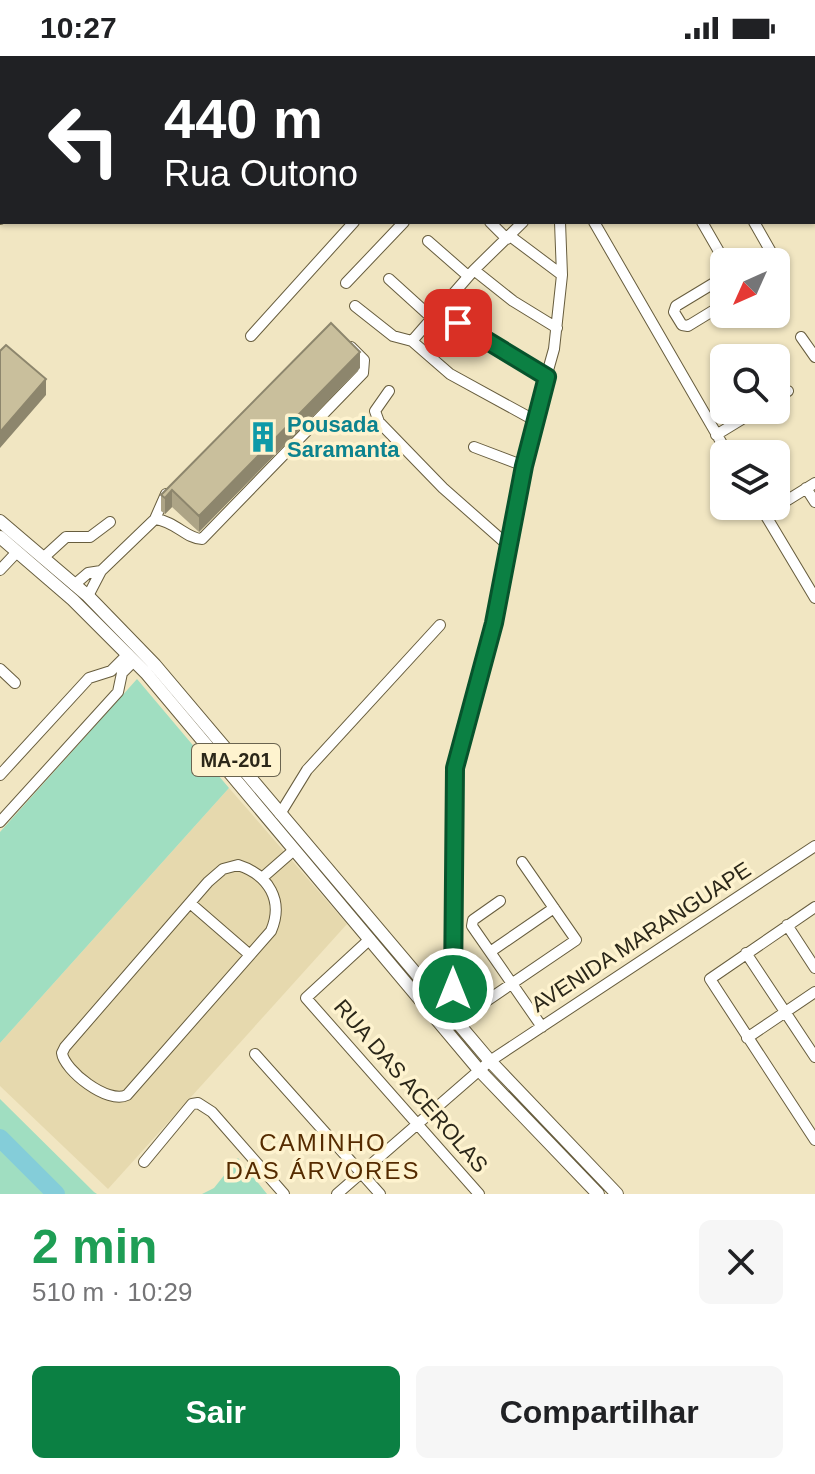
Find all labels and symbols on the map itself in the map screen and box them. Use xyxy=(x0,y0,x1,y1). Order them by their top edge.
north arrow xyxy=(710,248,790,328)
pin xyxy=(424,289,492,357)
place label: Pousada Saramanta xyxy=(287,412,400,462)
building icon: Pousada Saramanta xyxy=(246,420,280,454)
road number: MA-201 xyxy=(192,744,280,776)
street label: AVENIDA MARANGUAPE xyxy=(527,857,755,1017)
position arrow xyxy=(411,947,495,1031)
street label: RUA DAS ACEROLAS xyxy=(329,994,493,1178)
district label: CAMINHO DAS ÁRVORES xyxy=(226,1129,420,1184)

